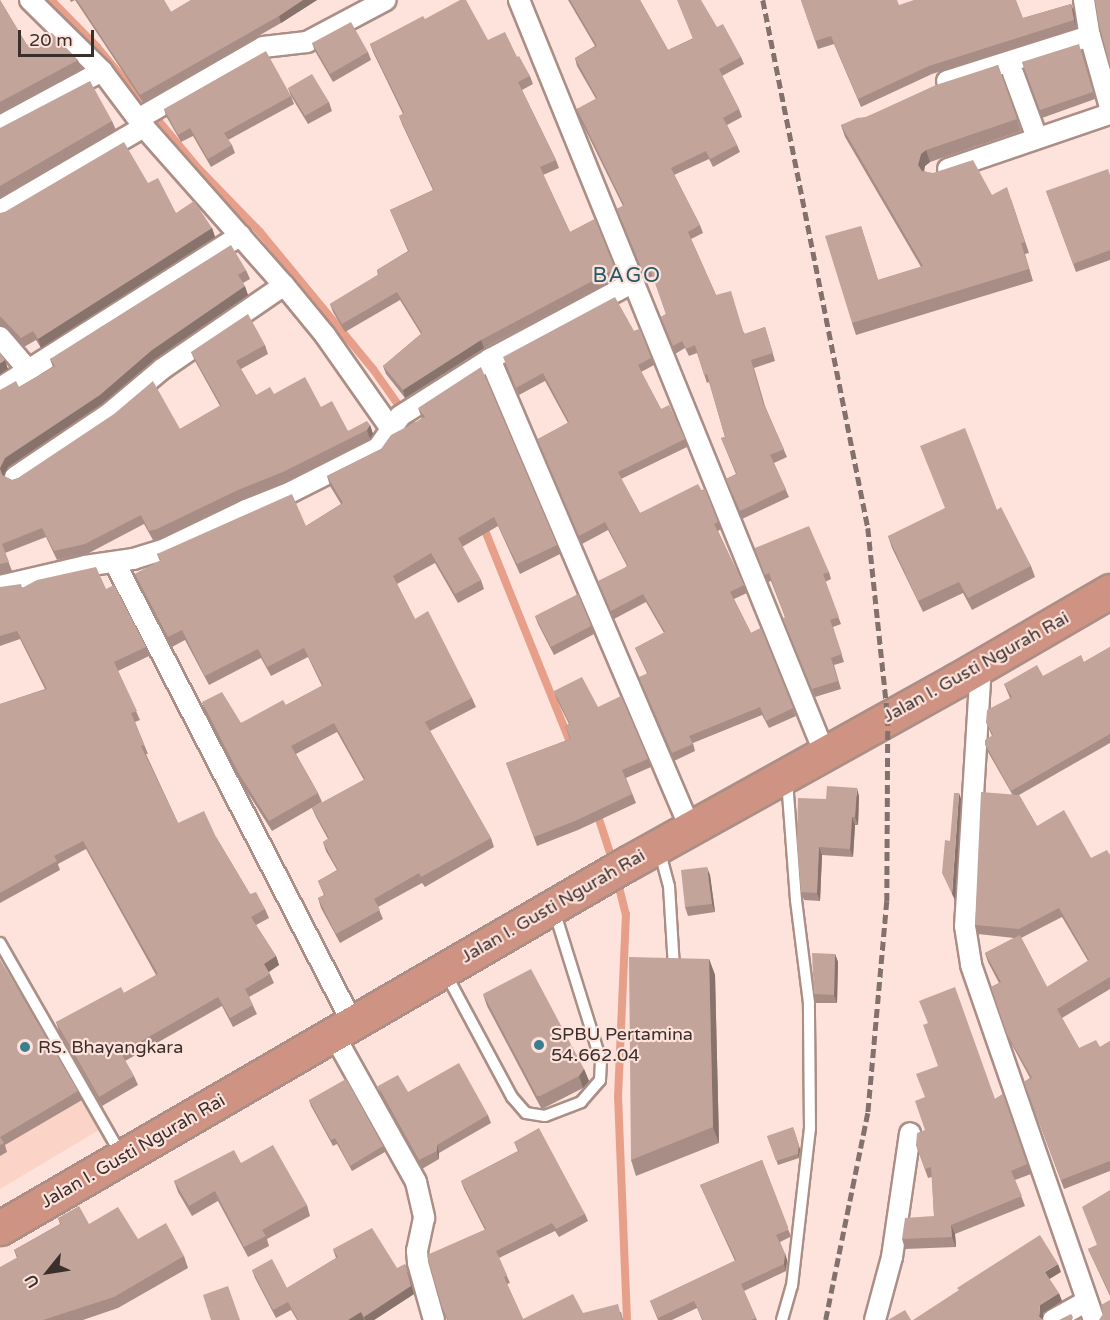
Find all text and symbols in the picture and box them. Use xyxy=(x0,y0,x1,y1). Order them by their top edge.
scale bar xyxy=(21,18,98,56)
text: 20 m xyxy=(29,29,73,51)
district label: BAGO xyxy=(593,263,661,289)
street label: Jalan I. Gusti Ngurah Rai xyxy=(879,607,1073,727)
street label: Jalan I. Gusti Ngurah Rai xyxy=(457,844,649,968)
place label: SPBU Pertamina 54.662.04 xyxy=(551,1024,693,1066)
place label: RS. Bhayangkara xyxy=(38,1036,183,1058)
marker: RS. Bhayangkara xyxy=(16,1038,34,1056)
marker: SPBU Pertamina 54.662.04 xyxy=(532,1038,546,1052)
street label: Jalan I. Gusti Ngurah Rai xyxy=(37,1089,229,1213)
north arrow xyxy=(18,1242,78,1302)
text: U xyxy=(21,1271,44,1291)

